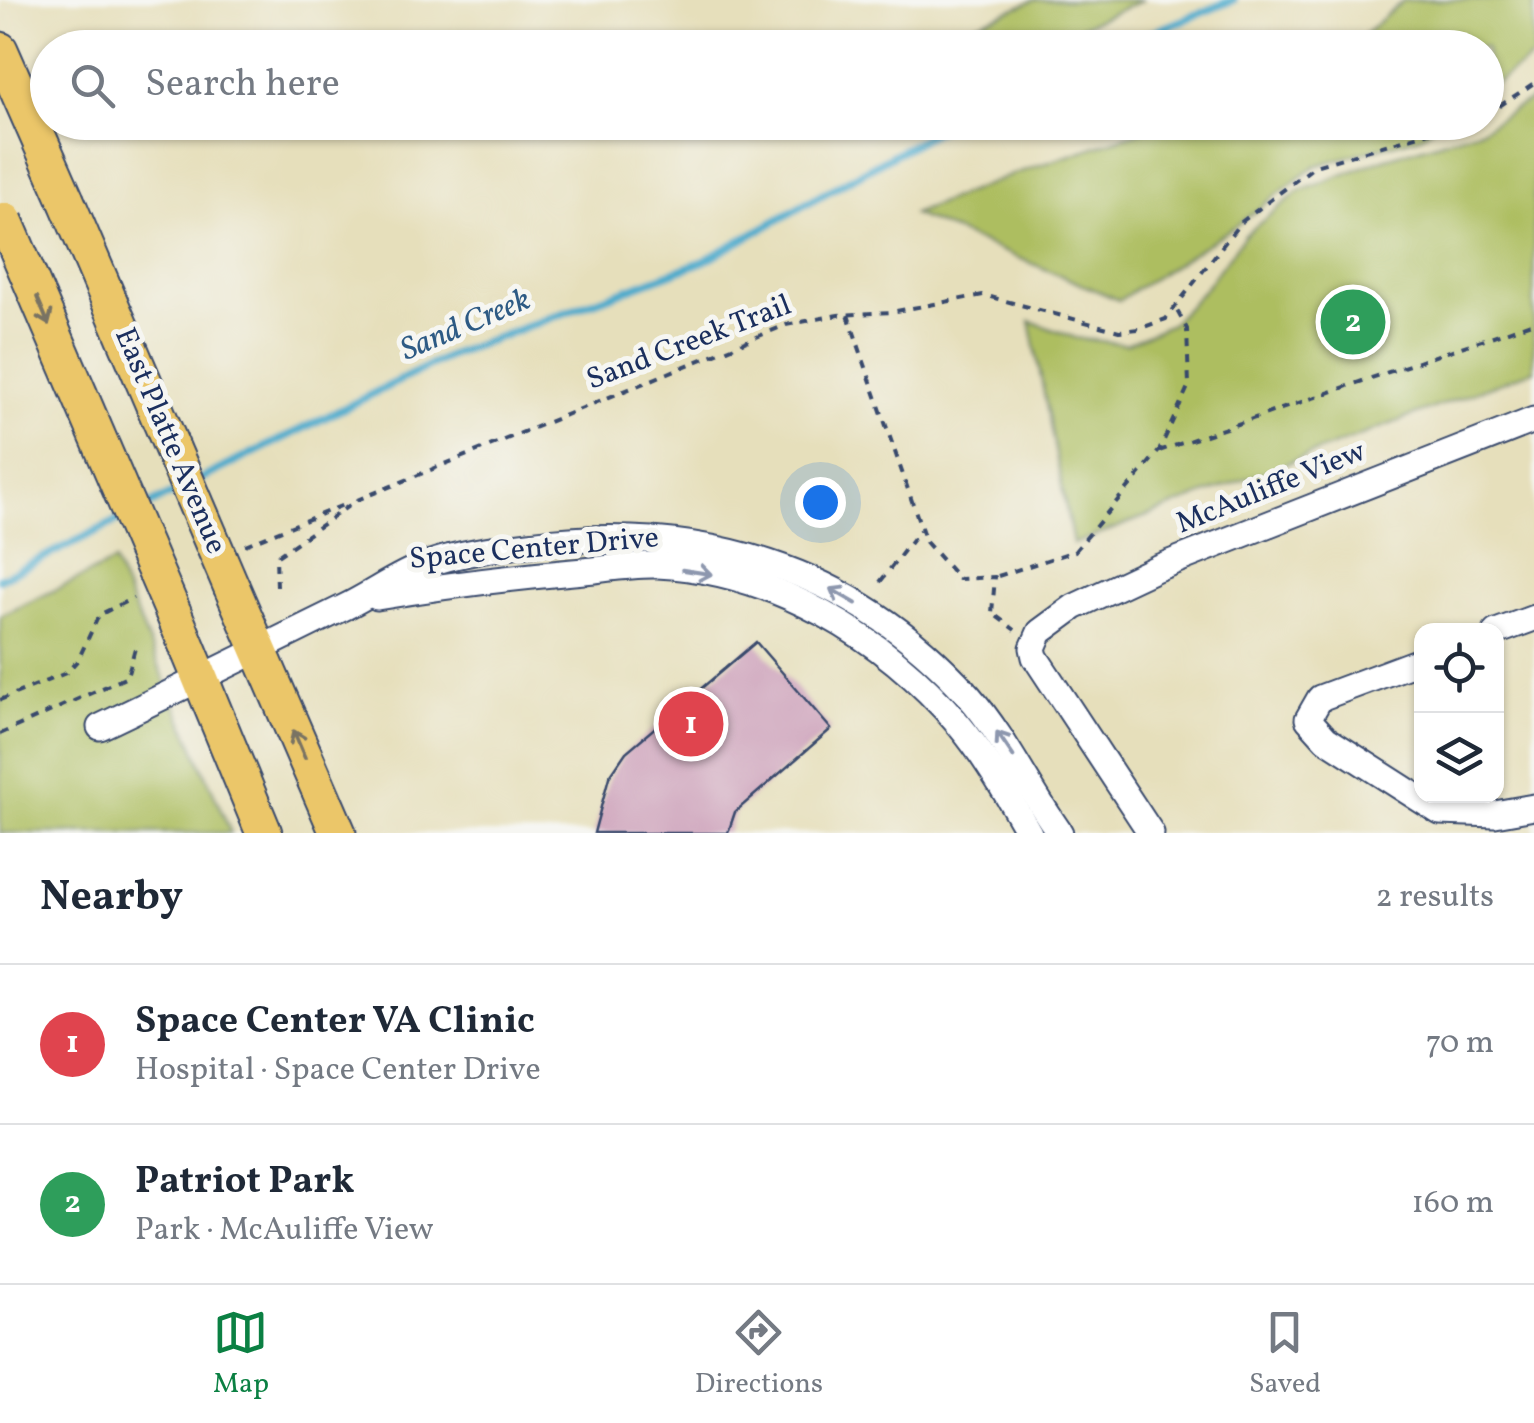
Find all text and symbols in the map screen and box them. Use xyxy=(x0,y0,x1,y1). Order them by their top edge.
search box xyxy=(30,30,1504,140)
icon: search xyxy=(65,58,120,113)
text: Search here xyxy=(145,59,340,112)
water label: Sand Creek xyxy=(394,279,538,373)
pin: 2 xyxy=(1320,284,1386,360)
street label: Sand Creek Trail xyxy=(581,285,797,401)
one-way arrow xyxy=(36,295,54,326)
street label: East Platte Avenue xyxy=(103,321,237,561)
street label: McAuliffe View xyxy=(1170,431,1372,545)
your location xyxy=(795,477,846,528)
street label: Space Center Drive xyxy=(407,517,661,581)
one-way arrow xyxy=(680,563,713,582)
one-way arrow xyxy=(829,586,858,606)
map controls xyxy=(1414,623,1504,803)
button: locate xyxy=(1414,623,1504,713)
pin: 1 xyxy=(658,686,724,762)
button: layers xyxy=(1414,713,1504,803)
one-way arrow xyxy=(289,729,307,760)
one-way arrow xyxy=(995,730,1016,758)
text: Nearby xyxy=(40,869,183,928)
text: 2 results xyxy=(1376,876,1494,920)
text: Space Center VA Clinic xyxy=(135,996,535,1049)
text: 1 xyxy=(66,1022,79,1066)
text: 70 m xyxy=(1426,1022,1494,1066)
text: Hospital · Space Center Drive xyxy=(135,1049,541,1093)
text: Patriot Park xyxy=(135,1156,354,1209)
text: 2 xyxy=(64,1182,81,1226)
text: 160 m xyxy=(1411,1182,1494,1226)
text: Park · McAuliffe View xyxy=(135,1209,434,1253)
tab: Map xyxy=(213,1305,269,1404)
tab: Directions xyxy=(695,1305,823,1404)
tab: Saved xyxy=(1249,1305,1321,1404)

